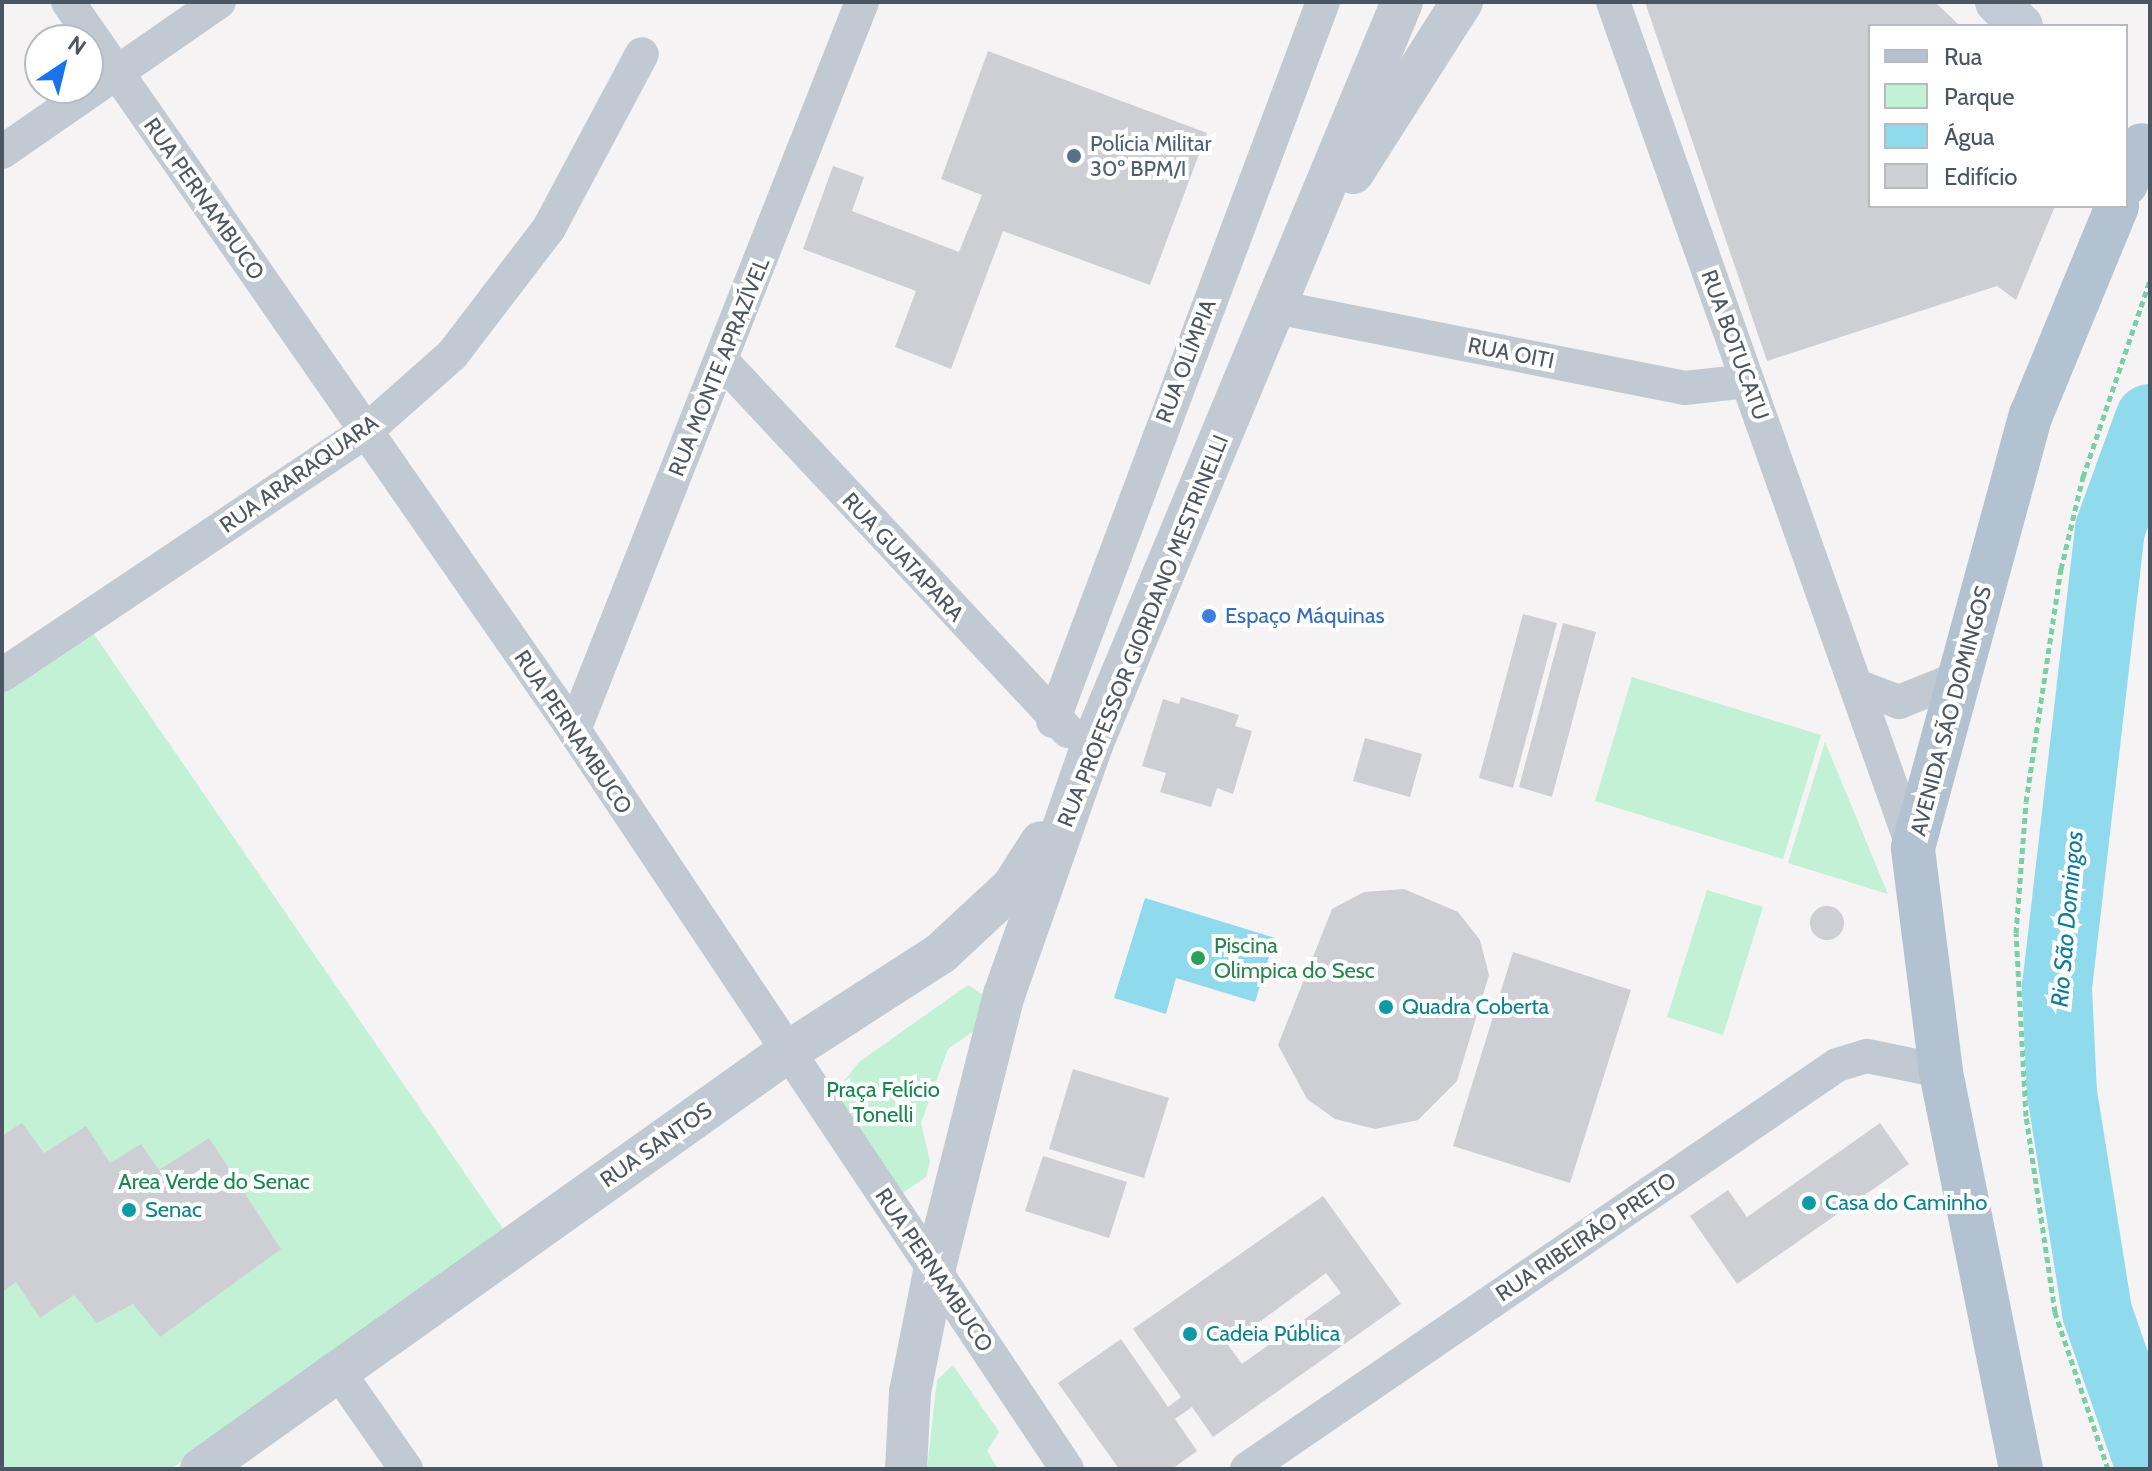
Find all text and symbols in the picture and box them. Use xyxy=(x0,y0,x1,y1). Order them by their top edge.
north arrow xyxy=(24,24,104,104)
legend xyxy=(1868,24,2128,208)
text: N xyxy=(63,30,91,61)
text: Rua xyxy=(1944,42,1982,71)
text: Parque xyxy=(1944,82,2014,111)
street label: RUA PERNAMBUCO xyxy=(138,113,270,285)
text: Água xyxy=(1944,122,1995,151)
place label: Polícia Militar 30º BPM/I xyxy=(1090,130,1212,182)
marker: Polícia Militar 30º BPM/I xyxy=(1065,147,1083,165)
text: Edifício xyxy=(1944,162,2018,191)
street label: RUA MONTE APRAZÍVEL xyxy=(663,254,775,480)
street label: RUA BOTUCATU xyxy=(1696,266,1774,424)
street label: RUA OLÍMPIA xyxy=(1150,295,1222,427)
street label: RUA OITI xyxy=(1466,332,1556,374)
street label: RUA ARARAQUARA xyxy=(215,410,383,538)
street label: RUA PROFESSOR GIORDANO MESTRINELLI xyxy=(1052,431,1234,831)
street label: RUA GUATAPARA xyxy=(837,487,969,627)
street label: AVENIDA SÃO DOMINGOS xyxy=(1905,583,1997,839)
place label: Espaço Máquinas xyxy=(1225,603,1385,629)
marker: Espaço Máquinas xyxy=(1200,607,1218,625)
street label: RUA PERNAMBUCO xyxy=(509,645,637,819)
water label: Rio São Domingos xyxy=(2045,830,2089,1008)
place label: Piscina Olimpica do Sesc xyxy=(1214,932,1375,984)
marker: Piscina Olimpica do Sesc xyxy=(1189,949,1207,967)
place label: Quadra Coberta xyxy=(1402,994,1549,1020)
marker: Quadra Coberta xyxy=(1377,998,1395,1016)
park label: Praça Felício Tonelli xyxy=(826,1076,940,1128)
street label: RUA SANTOS xyxy=(595,1097,717,1193)
street label: RUA RIBEIRÃO PRETO xyxy=(1491,1167,1681,1307)
park label: Area Verde do Senac xyxy=(118,1169,310,1195)
street label: RUA PERNAMBUCO xyxy=(870,1183,998,1357)
place label: Casa do Caminho xyxy=(1825,1190,1987,1216)
marker: Casa do Caminho xyxy=(1800,1194,1818,1212)
place label: Senac xyxy=(145,1197,202,1223)
marker: Senac xyxy=(120,1201,138,1219)
place label: Cadeia Pública xyxy=(1206,1321,1340,1347)
marker: Cadeia Pública xyxy=(1181,1325,1199,1343)

